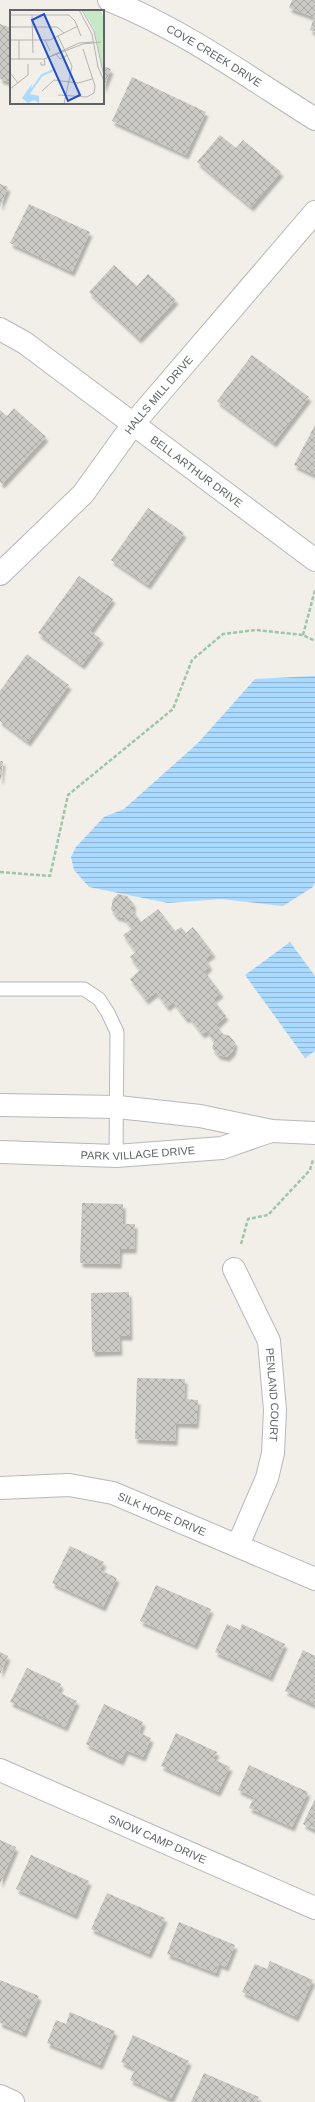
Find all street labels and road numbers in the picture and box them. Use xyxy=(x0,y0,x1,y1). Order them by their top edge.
street label: COVE CREEK DRIVE xyxy=(164,22,264,89)
street label: HALLS MILL DRIVE xyxy=(122,353,195,436)
street label: BELL ARTHUR DRIVE xyxy=(148,433,245,510)
street label: PARK VILLAGE DRIVE xyxy=(80,1144,196,1162)
street label: PENLAND COURT xyxy=(264,1347,281,1442)
street label: SILK HOPE DRIVE xyxy=(116,1490,208,1538)
street label: SNOW CAMP DRIVE xyxy=(107,1812,208,1866)

